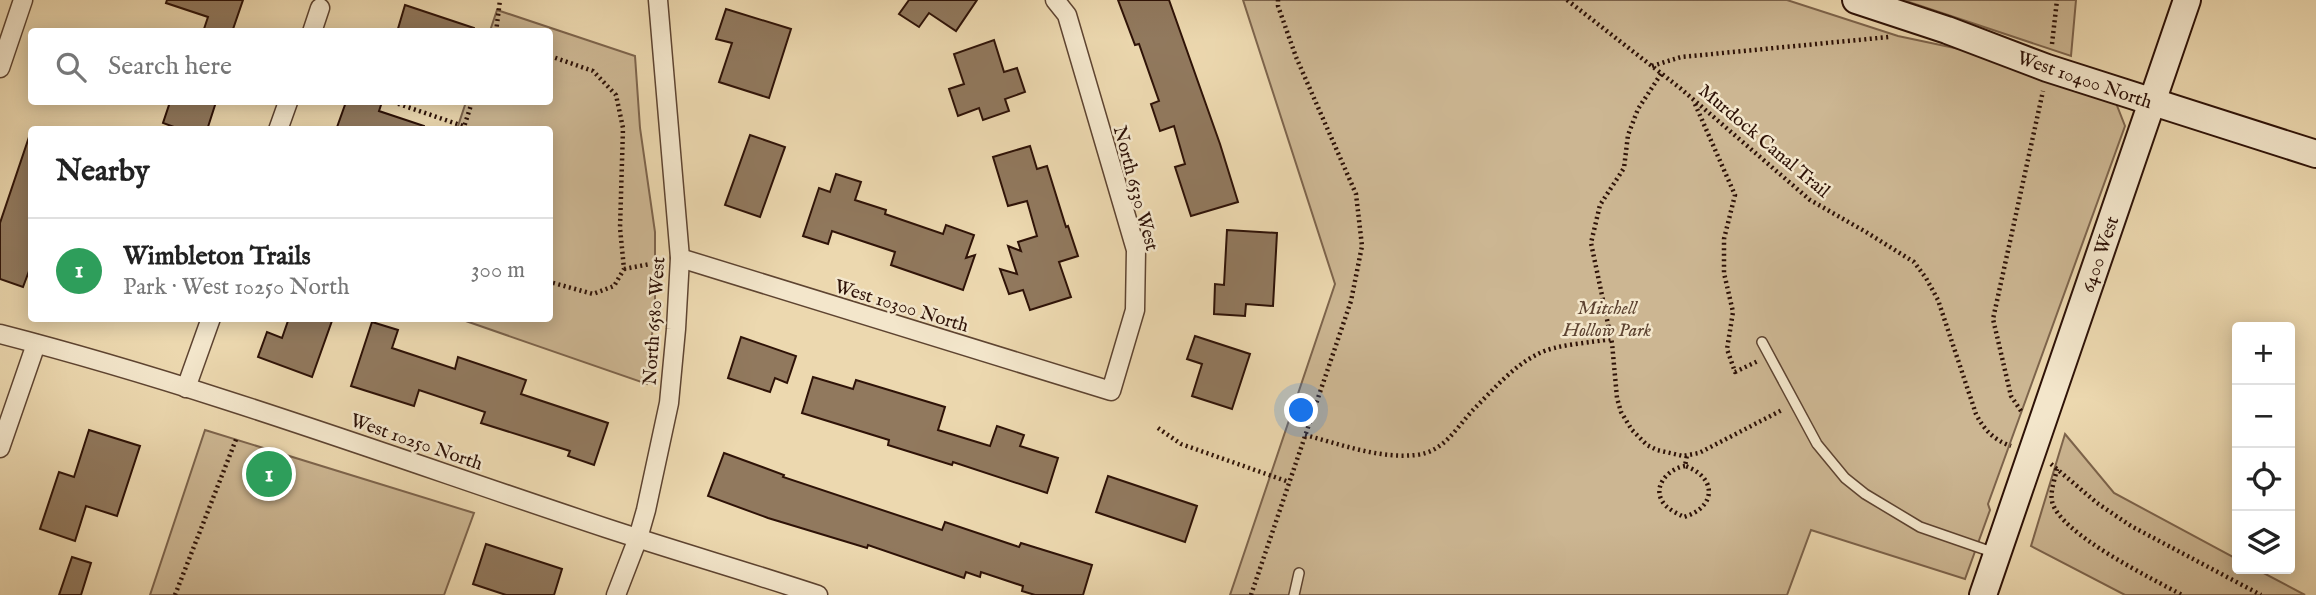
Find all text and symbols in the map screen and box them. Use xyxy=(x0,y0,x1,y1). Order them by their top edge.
search box xyxy=(28,28,553,105)
street label: West 10400 North xyxy=(2014,47,2155,115)
icon: search xyxy=(52,48,90,86)
text: Search here xyxy=(108,50,232,83)
street label: Murdock Canal Trail xyxy=(1693,79,1835,204)
street label: North 6530 West xyxy=(1107,123,1163,254)
text: Nearby xyxy=(56,153,149,191)
street label: 6400 West xyxy=(2077,213,2125,296)
text: Wimbleton Trails xyxy=(123,240,311,273)
text: 1 xyxy=(75,256,83,285)
text: 300 m xyxy=(471,256,525,285)
street label: North 6580 West xyxy=(639,256,671,386)
text: Park · West 10250 North xyxy=(123,273,349,302)
street label: West 10300 North xyxy=(831,275,971,339)
park label: Mitchell Hollow Park xyxy=(1562,297,1652,343)
map controls xyxy=(2232,322,2295,574)
button: + xyxy=(2232,322,2295,385)
button: − xyxy=(2232,385,2295,448)
your location xyxy=(1284,393,1318,427)
street label: West 10250 North xyxy=(347,409,486,477)
pin: 1 xyxy=(246,448,292,500)
button: locate xyxy=(2232,448,2295,511)
button: layers xyxy=(2232,511,2295,574)

